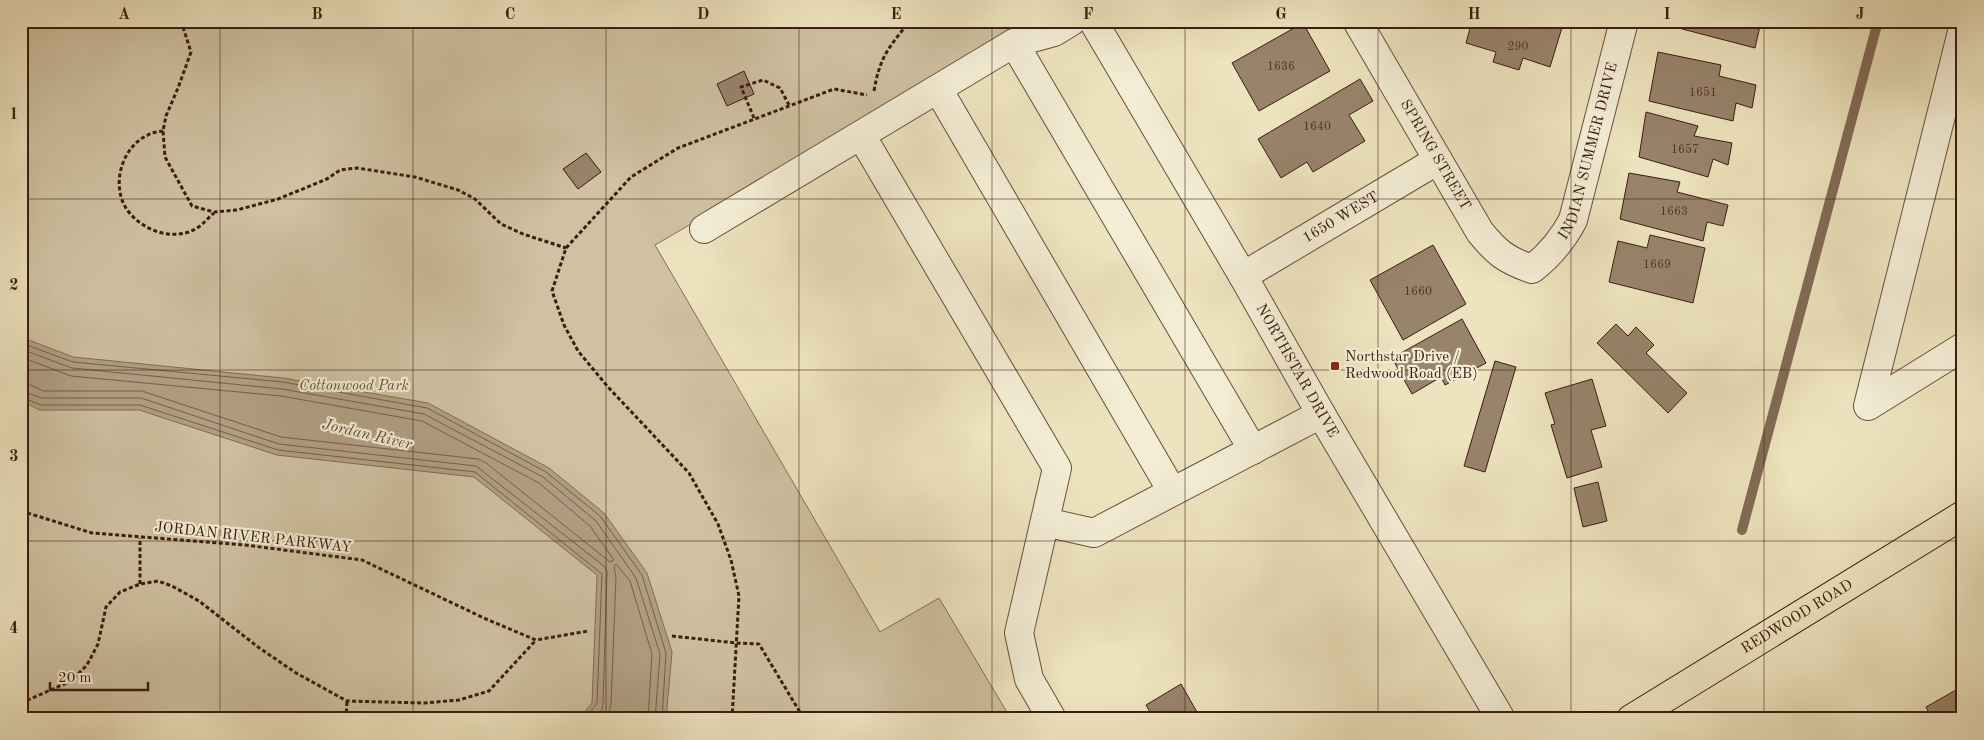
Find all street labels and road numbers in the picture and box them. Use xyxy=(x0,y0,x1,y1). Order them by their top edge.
street label: INDIAN SUMMER DRIVE xyxy=(1556,61,1621,243)
street label: SPRING STREET xyxy=(1397,97,1473,213)
street label: 1650 WEST xyxy=(1300,189,1382,246)
street label: NORTHSTAR DRIVE xyxy=(1253,302,1341,440)
street label: JORDAN RIVER PARKWAY xyxy=(154,520,352,556)
street label: REDWOOD ROAD xyxy=(1739,577,1855,657)

